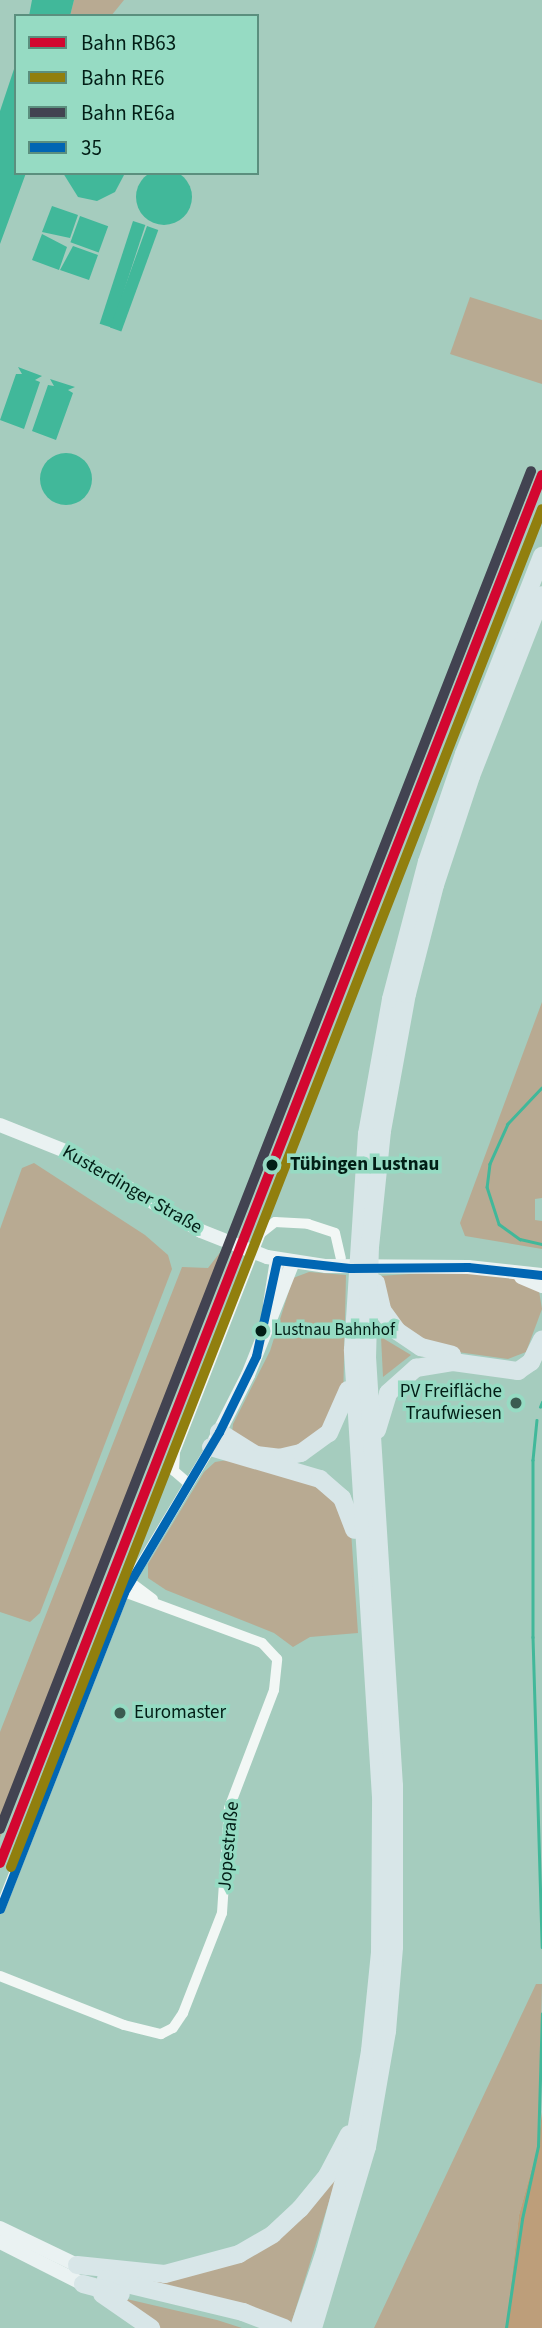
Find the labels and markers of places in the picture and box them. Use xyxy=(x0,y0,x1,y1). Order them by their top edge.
marker: Tübingen Lustnau xyxy=(261,1154,283,1176)
place label: Tübingen Lustnau xyxy=(290,1154,439,1176)
place label: Lustnau Bahnhof xyxy=(274,1321,395,1341)
marker: Lustnau Bahnhof xyxy=(254,1324,268,1338)
place label: PV Freifläche Traufwiesen xyxy=(400,1381,502,1425)
marker: PV Freifläche Traufwiesen xyxy=(508,1395,524,1411)
place label: Euromaster xyxy=(134,1702,226,1724)
marker: Euromaster xyxy=(112,1705,128,1721)

